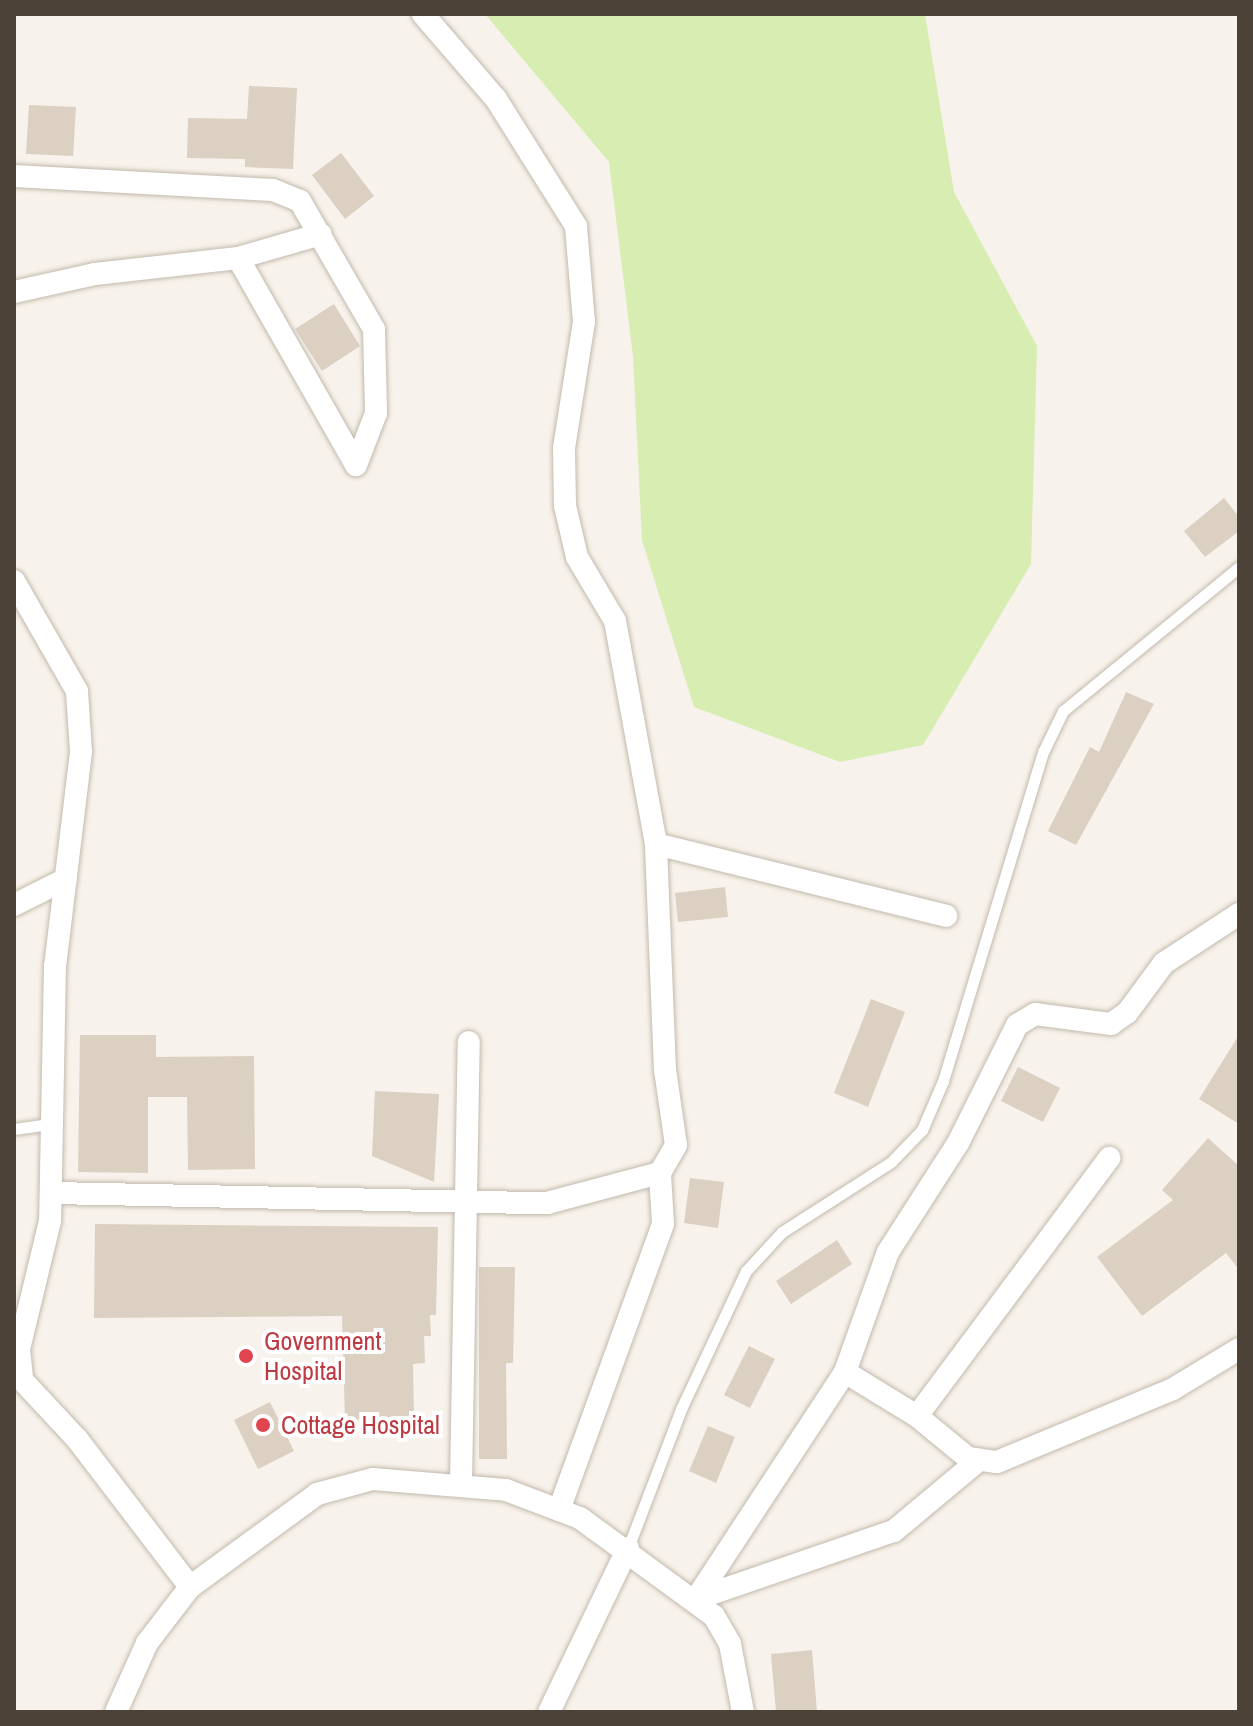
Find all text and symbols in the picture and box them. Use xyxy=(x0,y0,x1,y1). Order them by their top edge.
place label: Government Hospital xyxy=(264,1325,381,1386)
marker: Government Hospital xyxy=(235,1345,257,1367)
place label: Cottage Hospital xyxy=(281,1409,440,1441)
marker: Cottage Hospital xyxy=(252,1414,274,1436)

